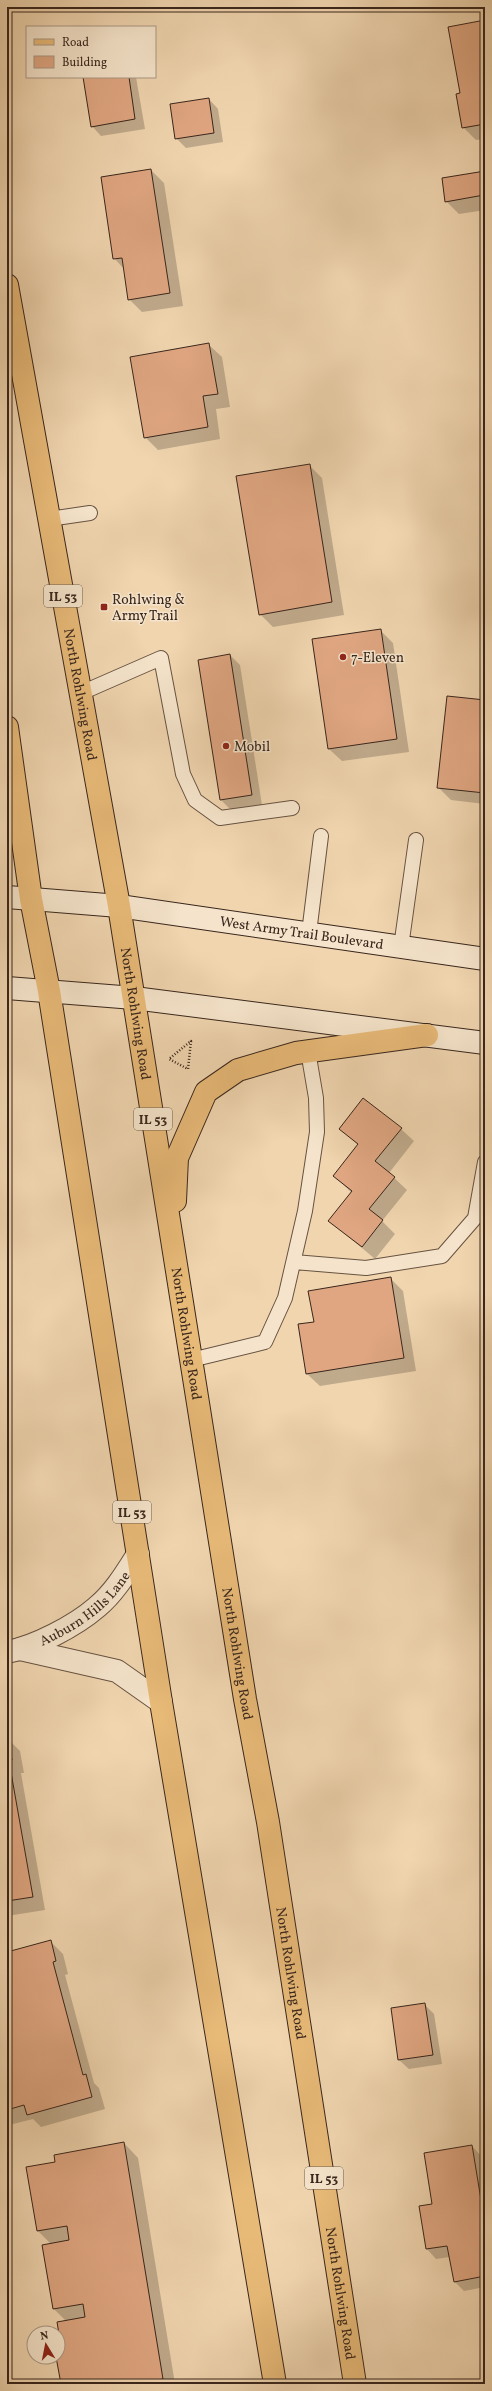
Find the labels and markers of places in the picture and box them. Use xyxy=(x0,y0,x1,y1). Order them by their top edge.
place label: Rohlwing & Army Trail xyxy=(112,591,185,626)
marker: Rohlwing & Army Trail xyxy=(99,602,109,612)
place label: 7-Eleven xyxy=(351,649,404,668)
marker: 7-Eleven xyxy=(338,652,348,662)
place label: Mobil xyxy=(234,738,270,757)
marker: Mobil xyxy=(221,741,231,751)

